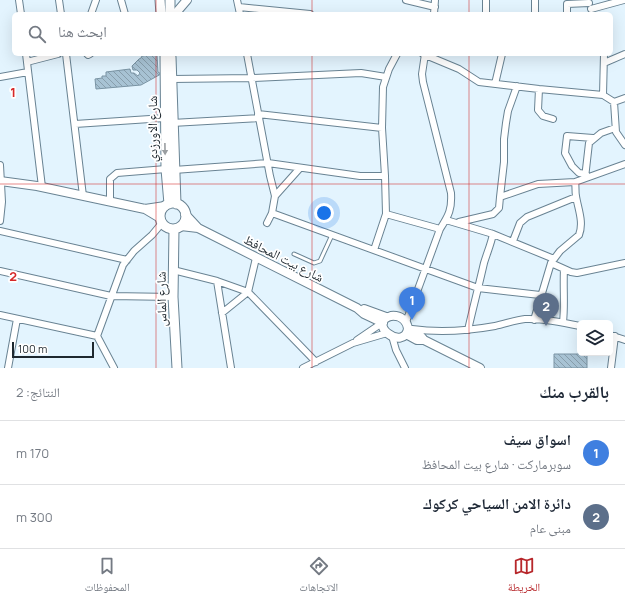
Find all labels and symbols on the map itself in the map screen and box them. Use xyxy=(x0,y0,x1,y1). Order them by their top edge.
text: 1 xyxy=(10,83,16,101)
street label: شارع الاورزدي xyxy=(143,96,163,162)
one-way arrow xyxy=(162,143,168,156)
your location xyxy=(314,203,334,223)
street label: شارع بيت المحافظ xyxy=(240,230,327,287)
text: 2 xyxy=(9,267,17,285)
street label: شارع الماس xyxy=(152,271,171,327)
pin: 1 xyxy=(399,287,425,320)
pin: 2 xyxy=(533,293,559,326)
scale bar xyxy=(12,340,94,359)

